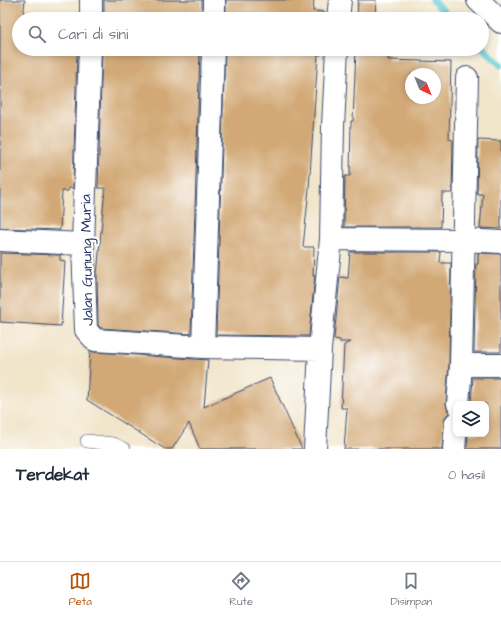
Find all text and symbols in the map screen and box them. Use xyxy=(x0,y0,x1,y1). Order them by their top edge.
search box xyxy=(12,12,489,56)
icon: search xyxy=(26,23,48,45)
text: Cari di sini xyxy=(58,24,128,45)
north arrow xyxy=(405,68,441,104)
street label: Jalan Gunung Muria xyxy=(75,194,100,326)
map controls xyxy=(453,401,489,437)
button: layers xyxy=(453,401,489,437)
text: Terdekat xyxy=(16,463,89,487)
text: 0 hasil xyxy=(448,466,485,484)
tab: Peta xyxy=(69,570,92,609)
tab: Rute xyxy=(229,570,253,609)
tab: Disimpan xyxy=(390,570,432,609)

